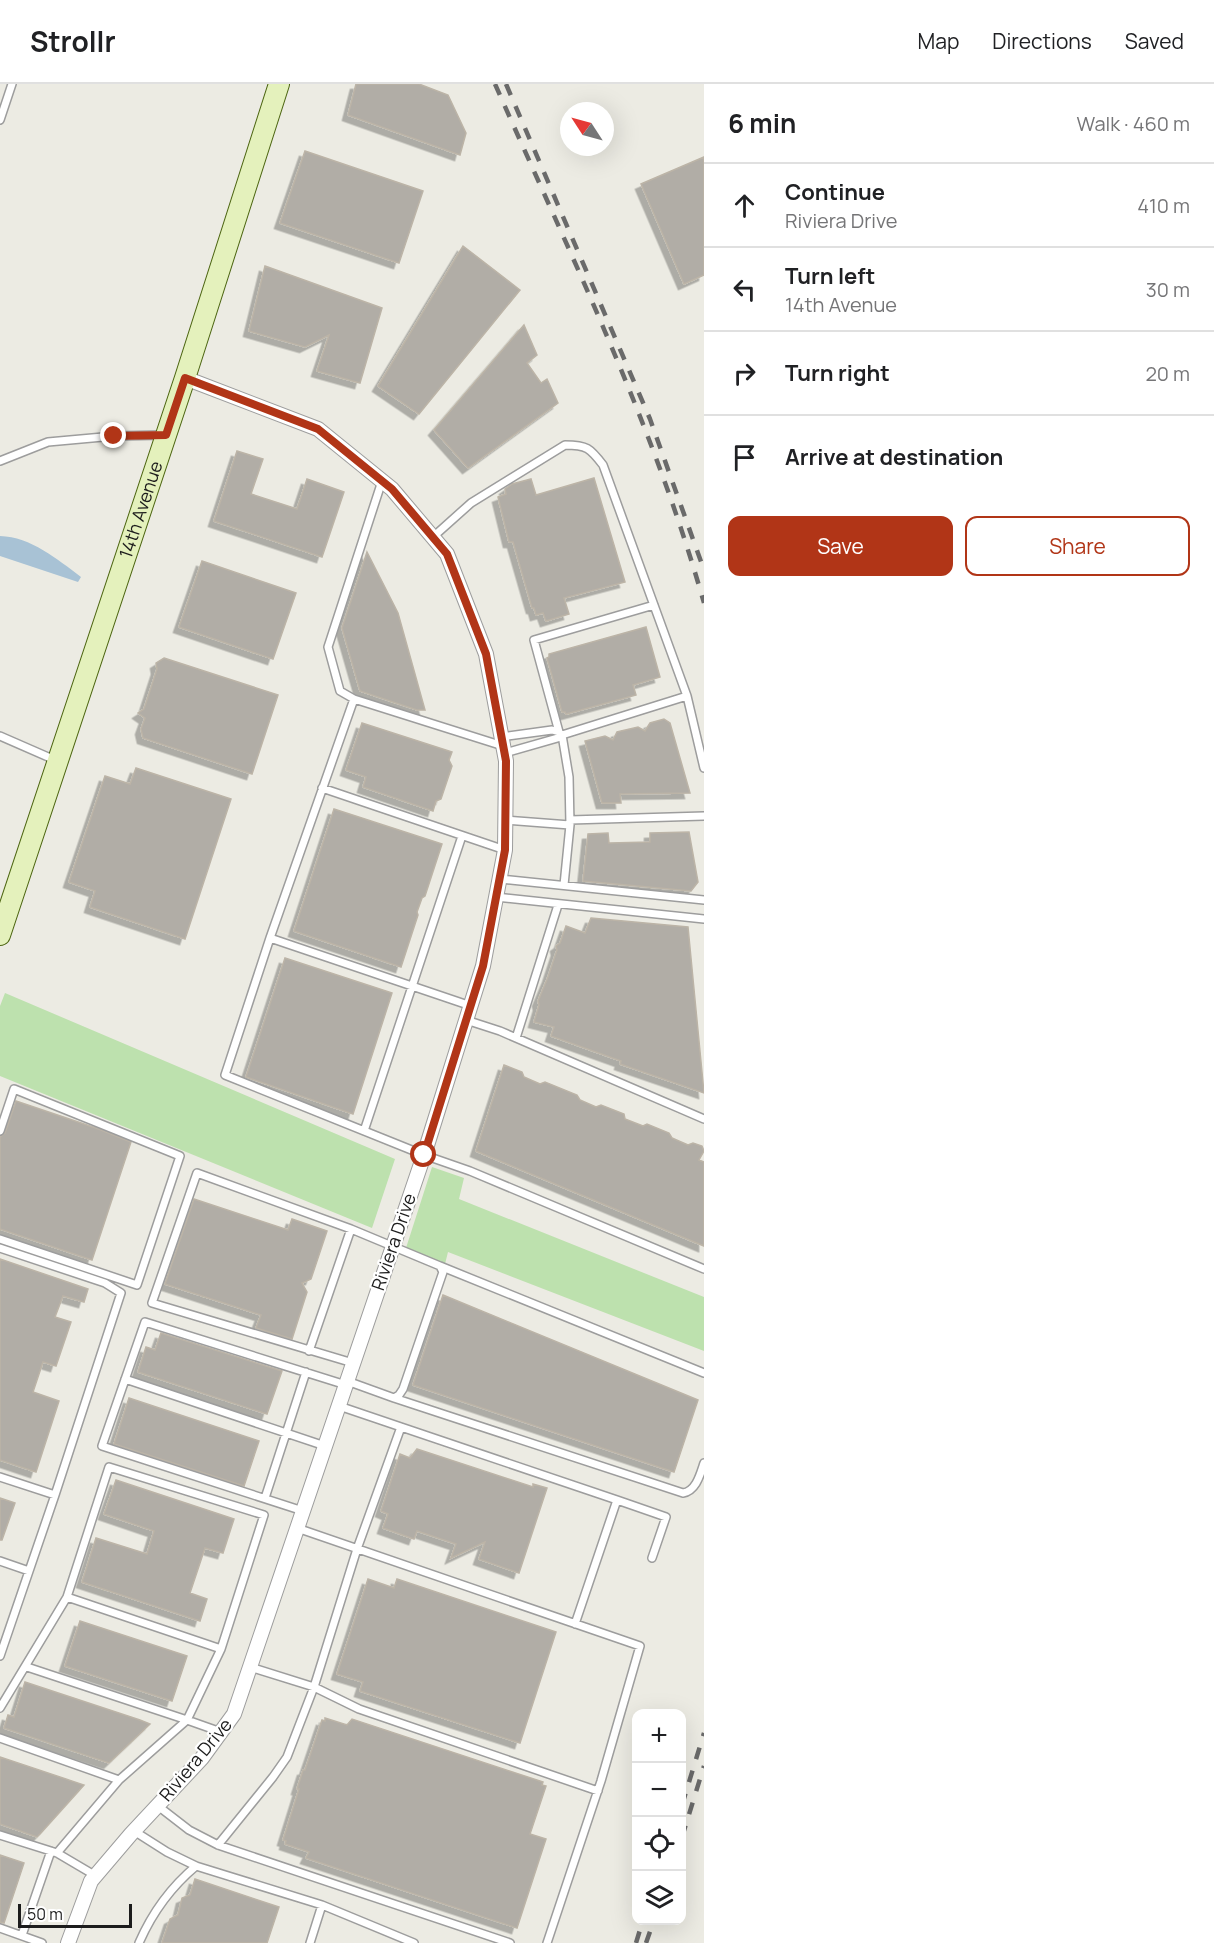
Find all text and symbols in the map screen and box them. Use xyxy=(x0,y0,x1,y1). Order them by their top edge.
text: Strollr xyxy=(30,22,116,60)
text: Map xyxy=(918,27,959,55)
text: Directions xyxy=(992,27,1092,55)
text: Saved xyxy=(1125,27,1184,55)
north arrow xyxy=(560,102,614,156)
text: 6 min xyxy=(728,105,796,141)
text: Walk · 460 m xyxy=(1077,110,1190,137)
text: Continue xyxy=(785,177,885,207)
icon: ahead xyxy=(728,189,761,222)
text: 410 m xyxy=(1137,192,1190,219)
text: Riviera Drive xyxy=(785,207,897,234)
text: Turn left xyxy=(785,261,875,291)
icon: left xyxy=(728,273,761,306)
text: 30 m xyxy=(1146,276,1190,303)
text: 14th Avenue xyxy=(785,291,897,318)
icon: right xyxy=(728,357,761,390)
text: Turn right xyxy=(785,358,890,388)
text: 20 m xyxy=(1145,360,1190,387)
route end xyxy=(100,422,126,448)
icon: arrive xyxy=(728,441,761,474)
text: Arrive at destination xyxy=(785,442,1003,472)
street label: 14th Avenue xyxy=(113,458,168,561)
button: Save xyxy=(728,516,953,576)
button: Share xyxy=(965,516,1190,576)
route start xyxy=(410,1141,436,1167)
street label: Riviera Drive xyxy=(365,1190,421,1293)
map controls xyxy=(632,1709,686,1925)
button: + xyxy=(632,1709,686,1763)
street label: Riviera Drive xyxy=(154,1713,237,1806)
button: − xyxy=(632,1763,686,1817)
button: locate xyxy=(632,1817,686,1871)
button: layers xyxy=(632,1871,686,1925)
scale bar xyxy=(18,1901,132,1928)
text: 50 m xyxy=(27,1903,63,1925)

